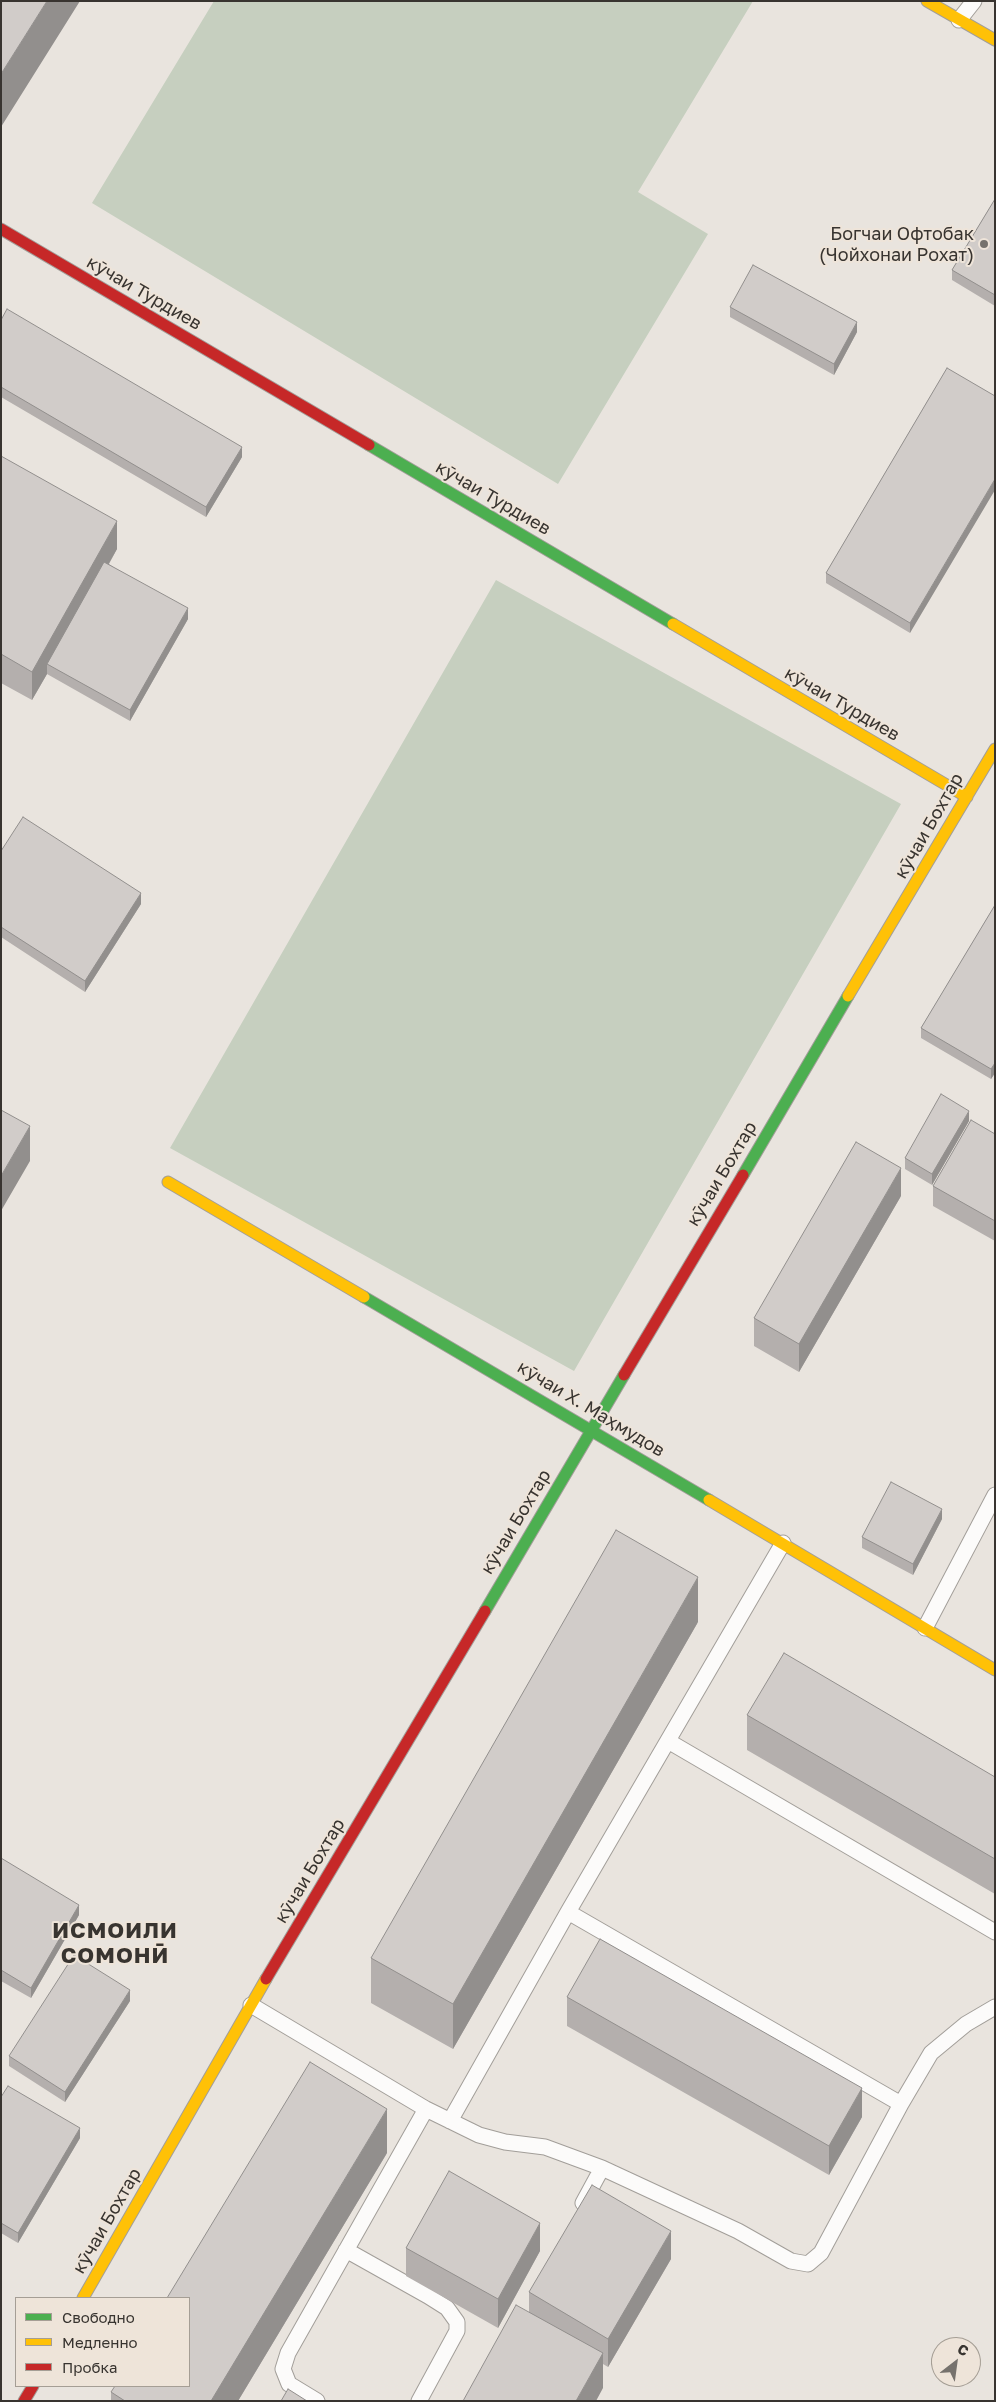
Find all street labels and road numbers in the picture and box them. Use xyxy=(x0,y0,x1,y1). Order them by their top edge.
street label: кӯчаи Турдиев xyxy=(83,251,205,335)
street label: кӯчаи Турдиев xyxy=(432,456,554,540)
street label: кӯчаи Турдиев xyxy=(781,662,903,746)
street label: кӯчаи Бохтар xyxy=(890,769,968,883)
street label: кӯчаи Бохтар xyxy=(682,1118,762,1230)
street label: кӯчаи Х. Маҳмудов xyxy=(513,1356,669,1462)
street label: кӯчаи Бохтар xyxy=(476,1466,556,1578)
street label: кӯчаи Бохтар xyxy=(270,1815,350,1927)
street label: кӯчаи Бохтар xyxy=(68,2164,146,2278)

